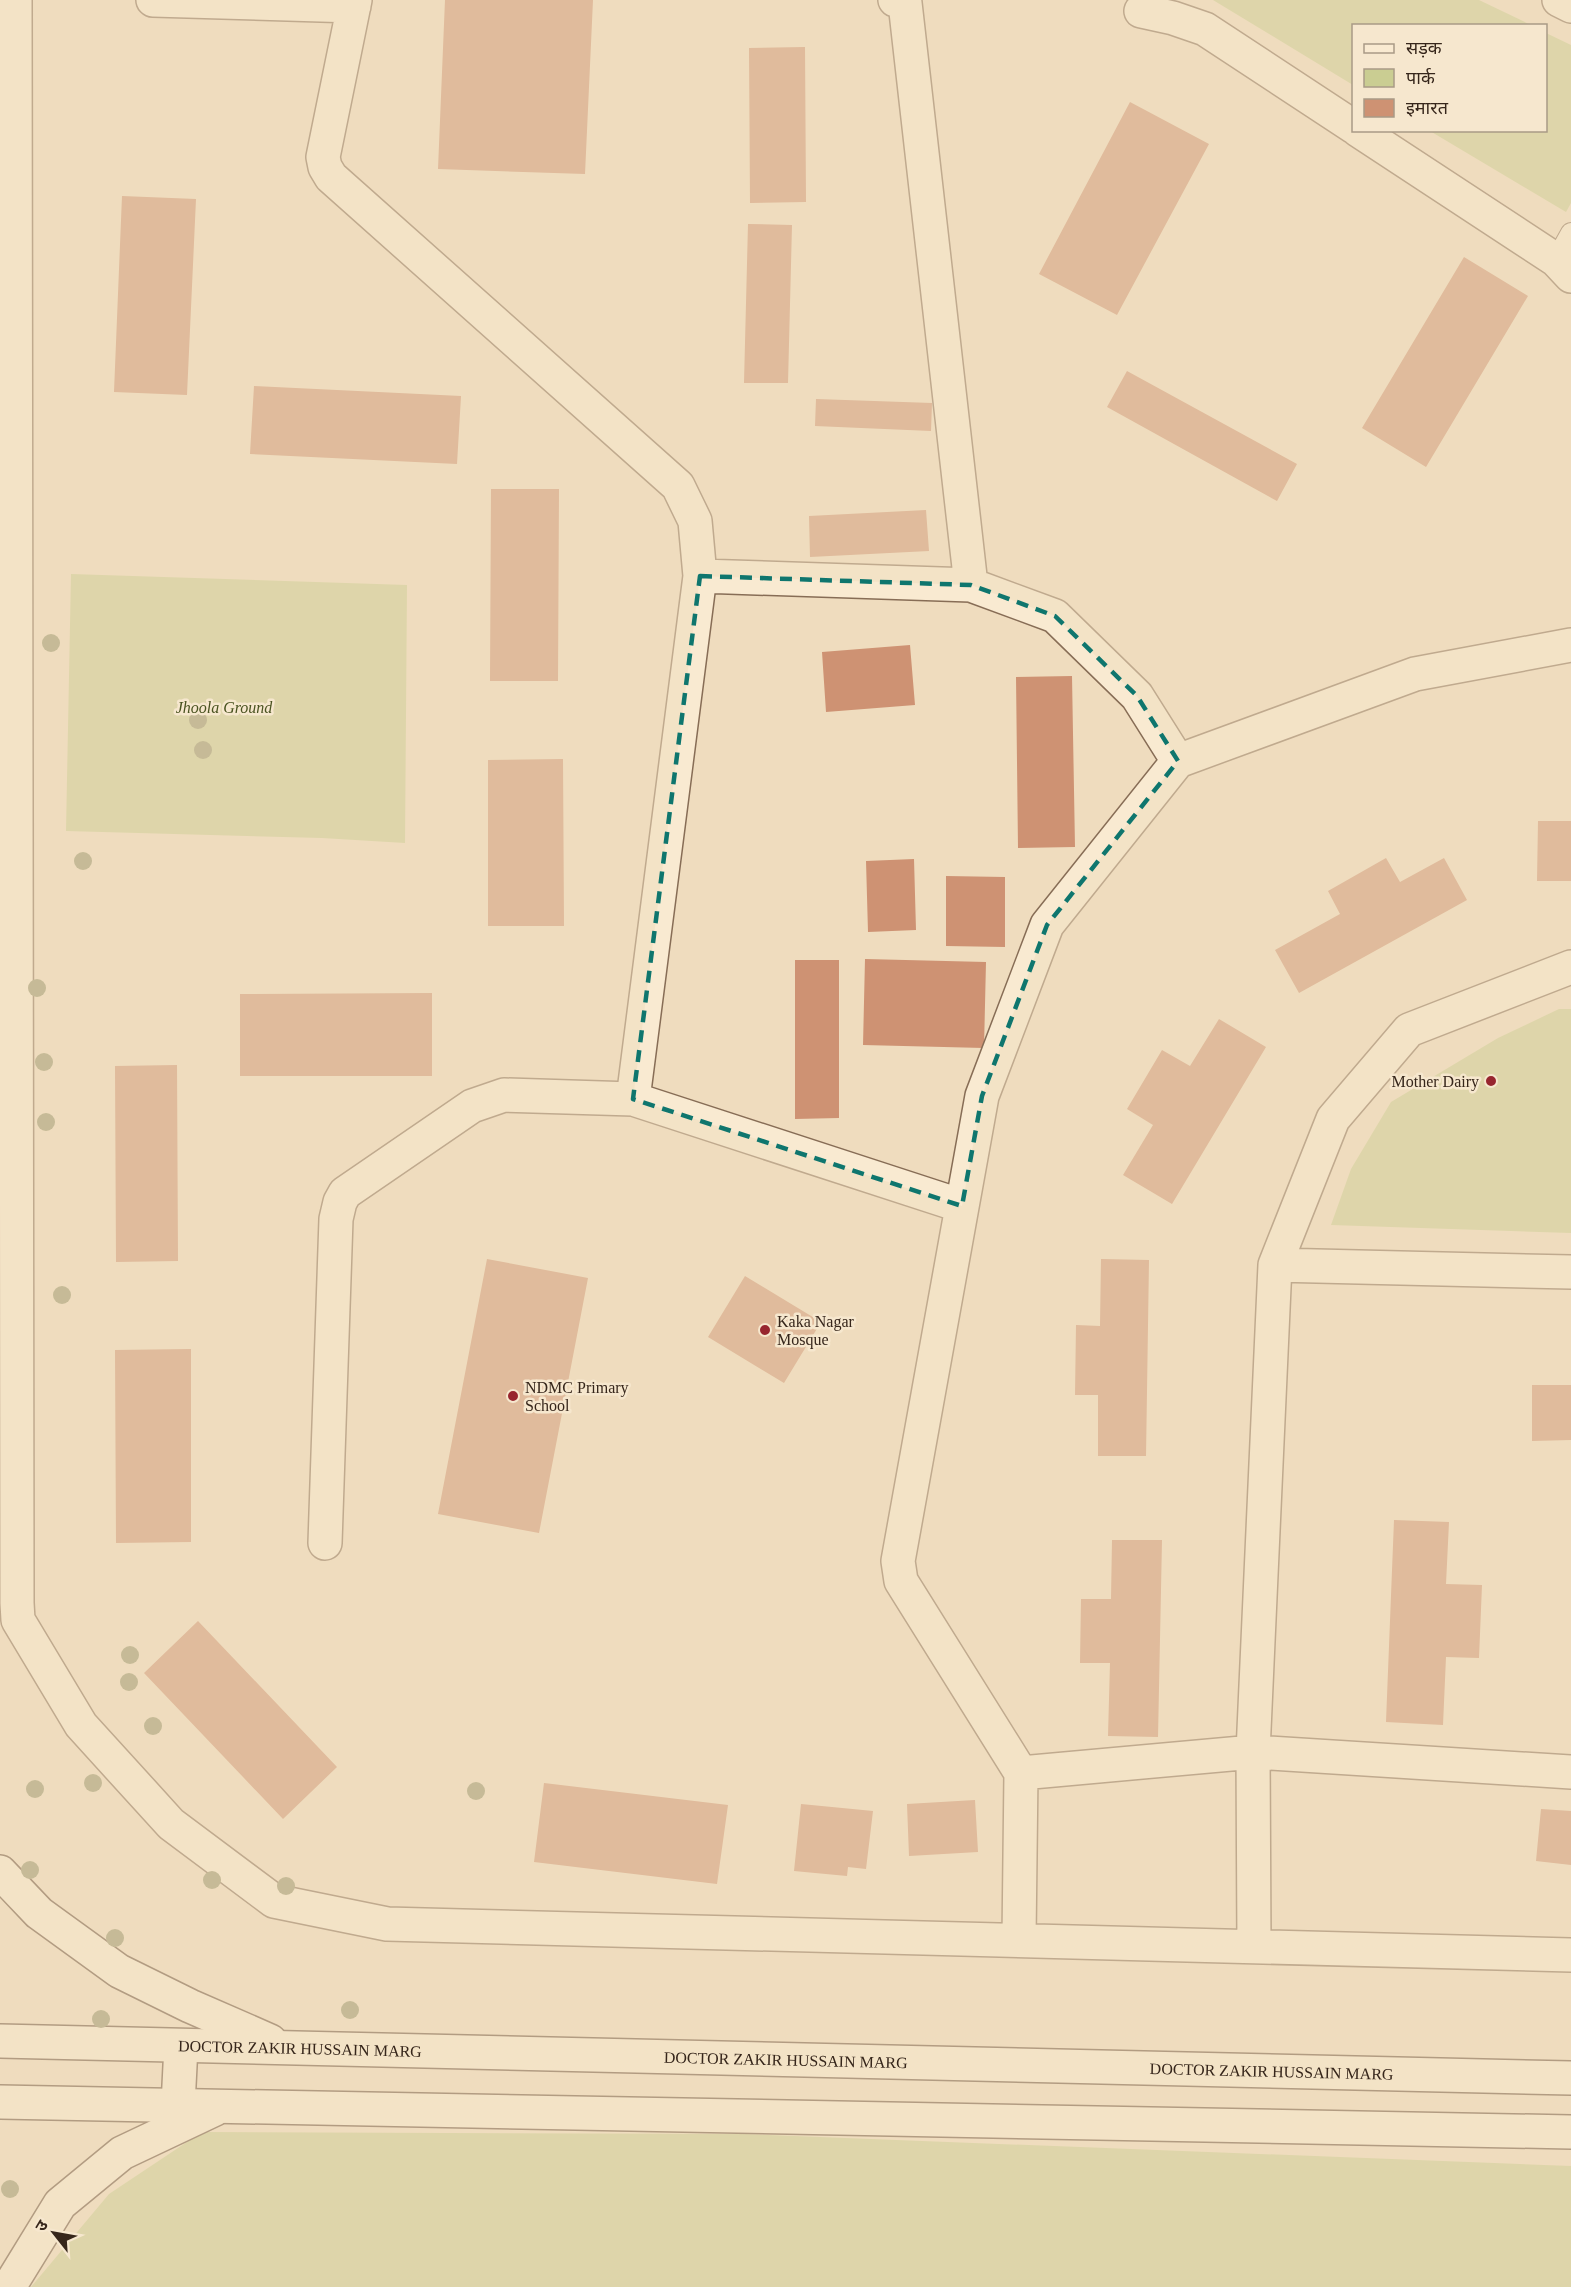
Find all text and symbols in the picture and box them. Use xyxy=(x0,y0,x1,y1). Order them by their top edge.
legend xyxy=(1352,24,1547,132)
text: सड़क xyxy=(1406,38,1443,58)
text: पार्क xyxy=(1406,67,1436,88)
text: इमारत xyxy=(1406,98,1449,118)
park label: Jhoola Ground xyxy=(176,699,273,716)
place label: Mother Dairy xyxy=(1391,1073,1479,1091)
marker: Mother Dairy xyxy=(1484,1074,1498,1088)
place label: Kaka Nagar Mosque xyxy=(777,1313,855,1349)
marker: Kaka Nagar Mosque xyxy=(758,1323,772,1337)
place label: NDMC Primary School xyxy=(525,1379,629,1414)
marker: NDMC Primary School xyxy=(506,1389,520,1403)
street label: DOCTOR ZAKIR HUSSAIN MARG xyxy=(178,2037,422,2060)
street label: DOCTOR ZAKIR HUSSAIN MARG xyxy=(664,2049,908,2071)
street label: DOCTOR ZAKIR HUSSAIN MARG xyxy=(1150,2060,1394,2083)
north arrow xyxy=(24,2203,84,2263)
text: उ xyxy=(32,2217,52,2234)

